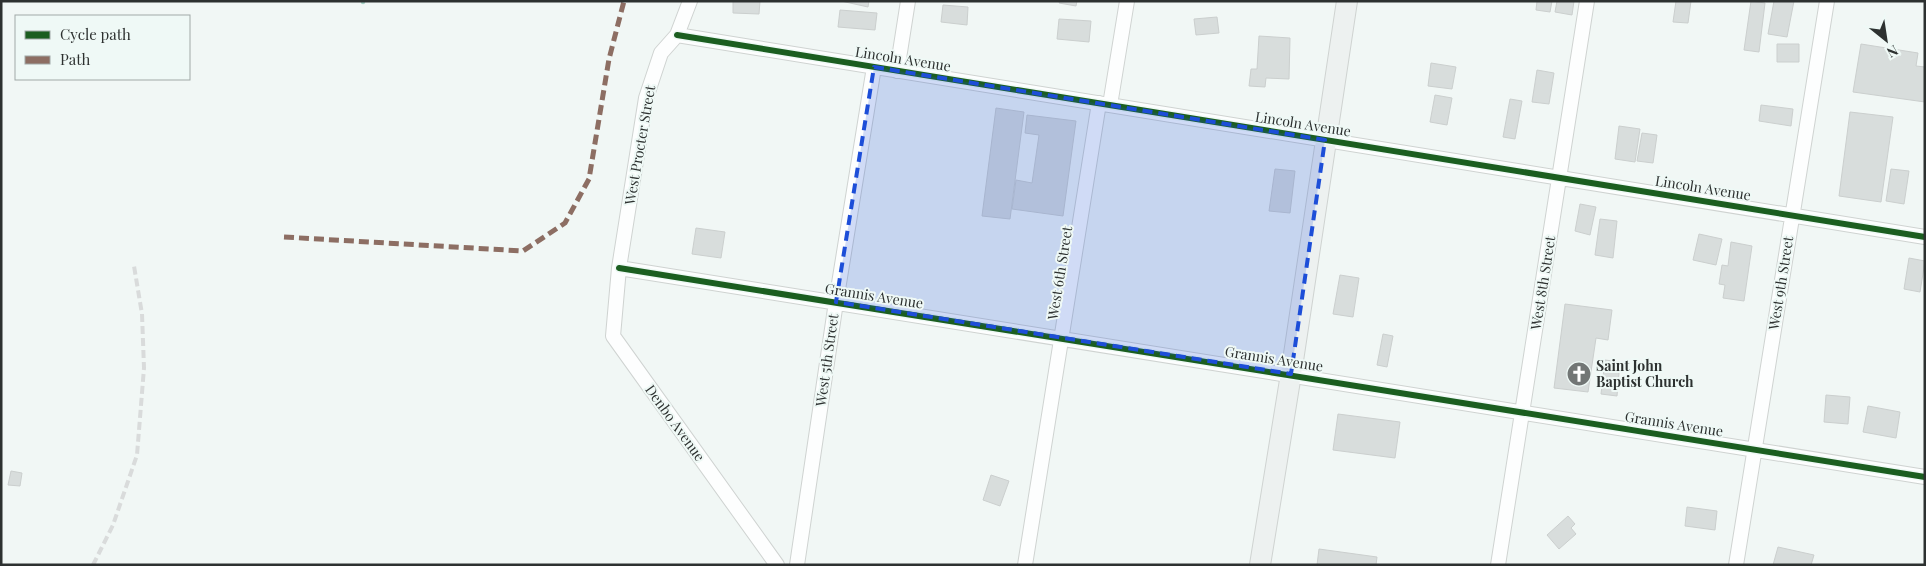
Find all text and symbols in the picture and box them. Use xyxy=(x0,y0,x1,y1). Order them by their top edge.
legend xyxy=(15,15,190,80)
north arrow xyxy=(1861,15,1911,65)
text: Cycle path xyxy=(60,24,131,44)
text: N xyxy=(1884,41,1902,62)
street label: Lincoln Avenue xyxy=(854,42,952,75)
text: Path xyxy=(60,49,90,69)
street label: West Procter Street xyxy=(619,83,660,207)
street label: Lincoln Avenue xyxy=(1254,107,1352,140)
street label: Lincoln Avenue xyxy=(1654,171,1752,204)
street label: West 6th Street xyxy=(1043,224,1076,322)
street label: West 8th Street xyxy=(1526,234,1559,332)
street label: West 9th Street xyxy=(1764,234,1797,332)
street label: Grannis Avenue xyxy=(824,278,925,313)
street label: West 5th Street xyxy=(810,311,843,408)
street label: Grannis Avenue xyxy=(1224,341,1325,376)
place label: Saint John Baptist Church xyxy=(1596,356,1694,391)
church icon: Saint John Baptist Church xyxy=(1566,361,1592,387)
street label: Denbo Avenue xyxy=(641,381,710,465)
street label: Grannis Avenue xyxy=(1624,406,1725,441)

